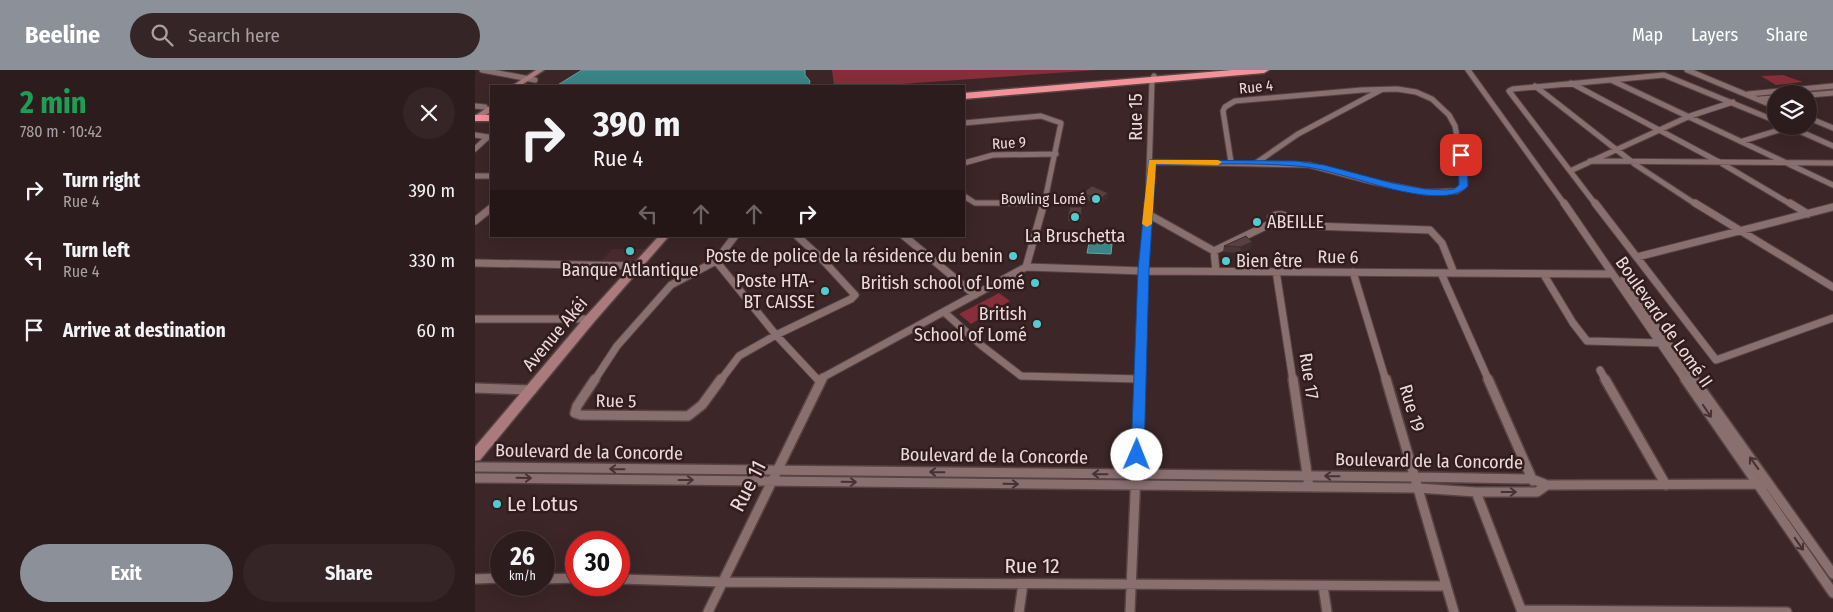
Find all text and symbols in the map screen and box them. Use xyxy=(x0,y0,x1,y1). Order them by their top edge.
search box xyxy=(130,13,480,58)
text: Beeline xyxy=(25,21,100,49)
icon: search xyxy=(148,21,176,49)
text: Search here xyxy=(188,24,280,47)
text: Map xyxy=(1632,24,1663,46)
text: Layers xyxy=(1691,24,1738,46)
text: Share xyxy=(1766,24,1808,46)
street label: Rue 4 xyxy=(1238,76,1274,98)
text: 2 min xyxy=(20,85,87,121)
map controls xyxy=(1767,85,1817,135)
button: layers xyxy=(1767,85,1817,135)
button: close xyxy=(403,87,455,139)
street label: Rue 15 xyxy=(1125,93,1147,141)
text: 390 m xyxy=(593,103,680,145)
icon: right xyxy=(510,105,575,170)
text: 780 m · 10:42 xyxy=(20,122,102,141)
street label: Rue 9 xyxy=(991,133,1027,153)
pin xyxy=(1440,134,1482,176)
icon: arrive xyxy=(1447,141,1475,169)
text: Rue 4 xyxy=(593,145,643,172)
text: Turn right xyxy=(63,169,140,192)
icon: right xyxy=(20,176,48,204)
text: 390 m xyxy=(408,179,455,202)
place label: Bowling Lomé xyxy=(1001,190,1086,208)
text: Rue 4 xyxy=(63,192,100,211)
marker: Bowling Lomé xyxy=(1090,193,1102,205)
icon: left xyxy=(634,200,662,228)
icon: ahead xyxy=(687,200,715,228)
icon: ahead xyxy=(740,200,768,228)
icon: right xyxy=(793,200,821,228)
marker: La Bruschetta xyxy=(1069,211,1081,223)
place label: ABEILLE xyxy=(1267,211,1324,233)
marker: ABEILLE xyxy=(1251,216,1263,228)
place label: La Bruschetta xyxy=(1025,225,1126,247)
text: Turn left xyxy=(63,239,130,262)
marker: Banque Atlantique xyxy=(624,245,636,257)
place label: Poste de police de la résidence du benin xyxy=(705,245,1003,267)
icon: left xyxy=(20,246,48,274)
street label: Rue 6 xyxy=(1317,246,1359,268)
text: 330 m xyxy=(409,249,455,272)
marker: Poste de police de la résidence du benin xyxy=(1007,250,1019,262)
place label: Bien être xyxy=(1236,250,1303,272)
street label: Boulevard de Lomé II xyxy=(1611,252,1717,392)
marker: Bien être xyxy=(1220,255,1232,267)
place label: Banque Atlantique xyxy=(562,259,699,281)
text: Rue 4 xyxy=(63,262,100,281)
place label: Poste HTA- BT CAISSE xyxy=(736,270,815,313)
place label: British school of Lomé xyxy=(861,272,1025,294)
marker: British school of Lomé xyxy=(1029,277,1041,289)
marker: Poste HTA- BT CAISSE xyxy=(819,285,831,297)
street label: Avenue Akéi xyxy=(518,293,592,375)
place label: British School of Lomé xyxy=(914,303,1027,346)
icon: arrive xyxy=(20,316,48,344)
marker: British School of Lomé xyxy=(1031,318,1043,330)
text: Arrive at destination xyxy=(63,319,226,342)
text: 60 m xyxy=(417,319,455,342)
street label: Rue 17 xyxy=(1294,351,1324,401)
street label: Rue 19 xyxy=(1394,382,1430,434)
street label: Rue 5 xyxy=(596,390,636,412)
one-way arrow xyxy=(1702,403,1712,417)
position arrow xyxy=(1110,428,1162,480)
street label: Boulevard de la Concorde xyxy=(495,439,683,465)
street label: Boulevard de la Concorde xyxy=(900,443,1088,469)
street label: Boulevard de la Concorde xyxy=(1335,448,1523,474)
street label: Rue 11 xyxy=(724,456,772,516)
one-way arrow xyxy=(1749,456,1759,470)
one-way arrow xyxy=(609,464,626,474)
one-way arrow xyxy=(929,467,946,477)
one-way arrow xyxy=(1092,469,1108,479)
one-way arrow xyxy=(1324,471,1340,481)
one-way arrow xyxy=(515,473,531,483)
one-way arrow xyxy=(678,475,694,485)
one-way arrow xyxy=(840,477,856,487)
one-way arrow xyxy=(1003,479,1019,488)
one-way arrow xyxy=(1500,487,1516,497)
place label: Le Lotus xyxy=(507,491,578,517)
marker: Le Lotus xyxy=(491,498,503,510)
speed limit sign: 30 xyxy=(565,531,630,596)
one-way arrow xyxy=(1794,537,1804,551)
text: 26 xyxy=(510,542,535,572)
button: Exit xyxy=(20,544,233,602)
button: Share xyxy=(243,544,455,602)
street label: Rue 12 xyxy=(1004,553,1060,579)
text: km/h xyxy=(509,569,536,583)

